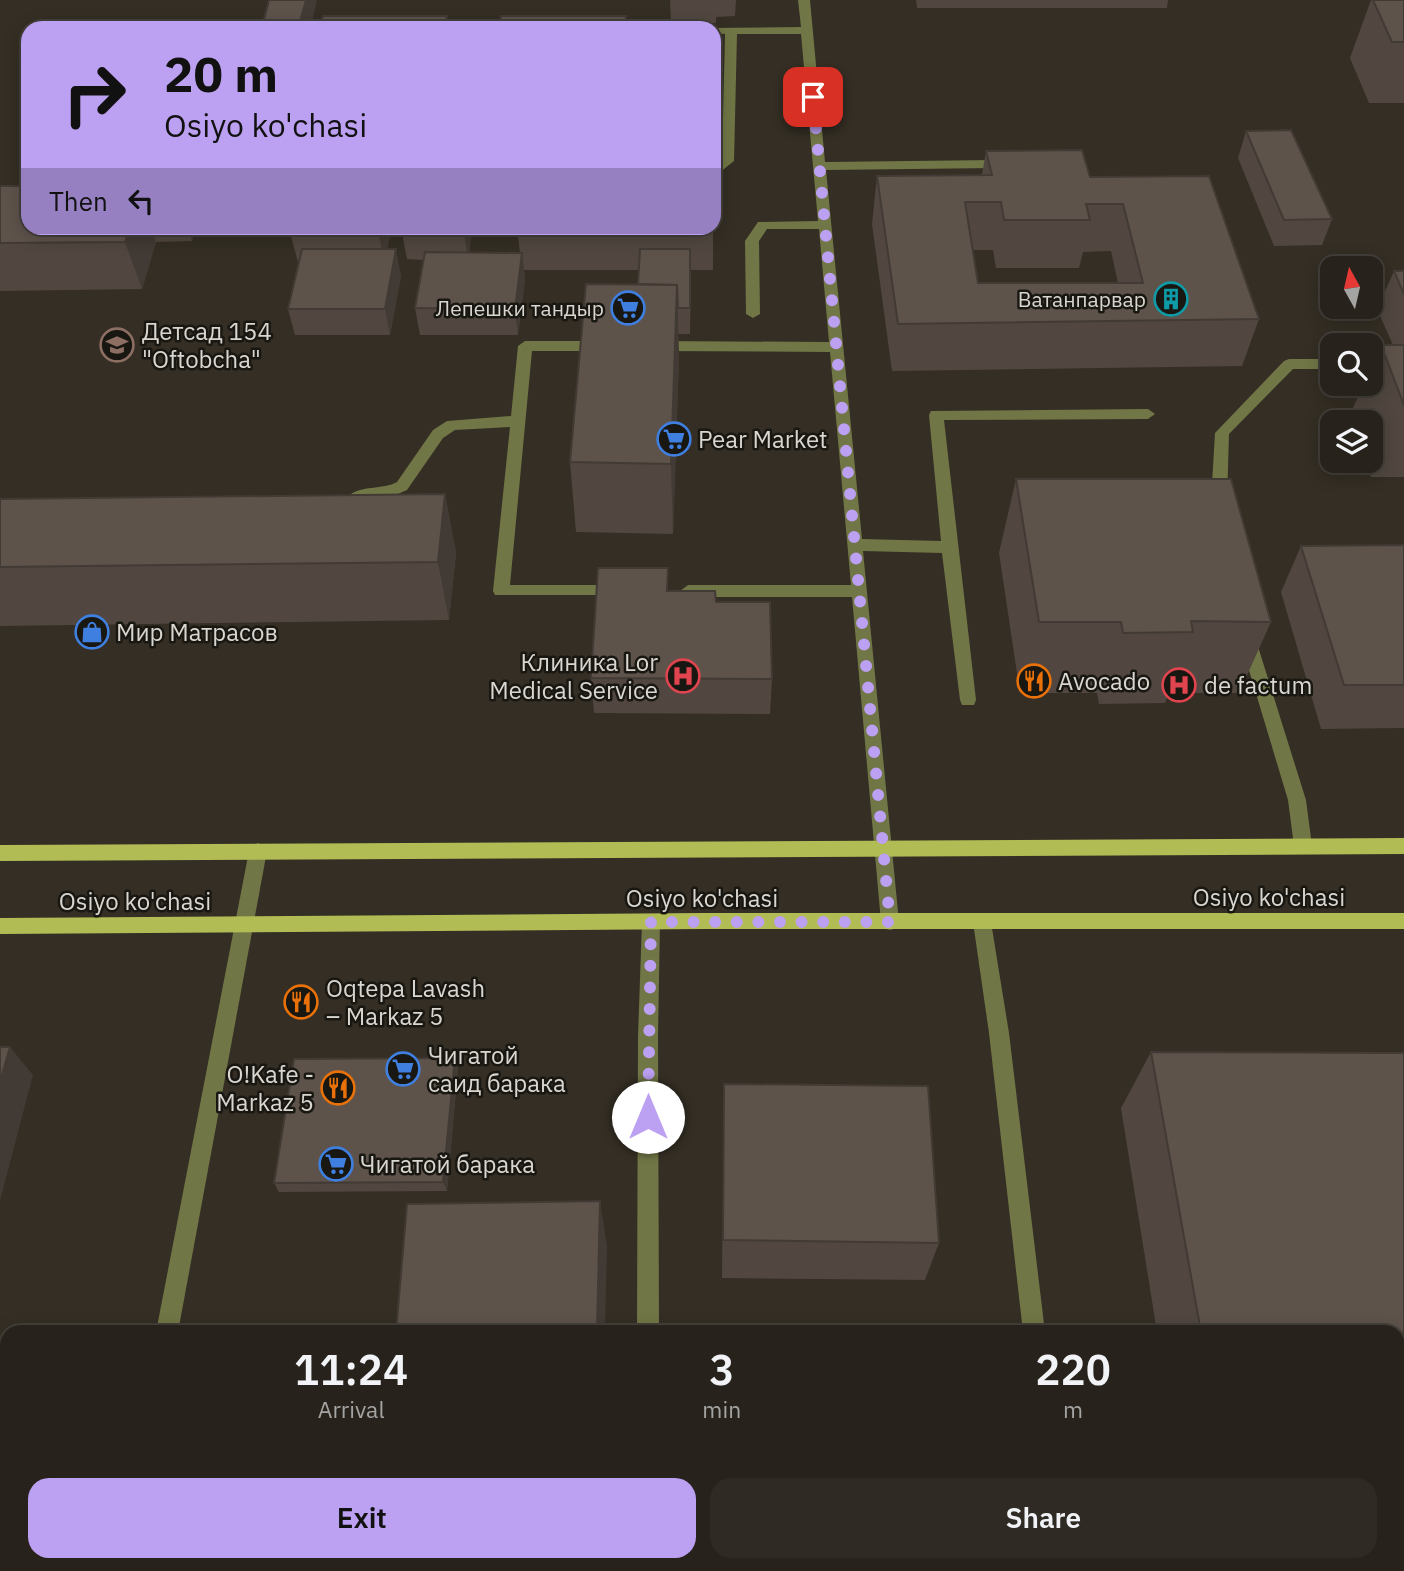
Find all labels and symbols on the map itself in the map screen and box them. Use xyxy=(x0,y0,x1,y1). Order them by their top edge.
pin xyxy=(783,67,843,127)
north arrow xyxy=(1320,256,1382,318)
building icon: Ватанпарвар xyxy=(1152,280,1190,318)
place label: Ватанпарвар xyxy=(1018,285,1146,313)
supermarket icon: Лепешки тандыр xyxy=(609,289,647,327)
place label: Лепешки тандыр xyxy=(436,294,604,322)
place label: Детсад 154 "Oftobcha" xyxy=(142,315,272,375)
school or university icon: Детсад 154 "Oftobcha" xyxy=(98,326,136,364)
supermarket icon: Pear Market xyxy=(655,420,693,458)
place label: Pear Market xyxy=(698,423,827,455)
shop icon: Мир Матрасов xyxy=(73,613,111,651)
place label: Мир Матрасов xyxy=(116,616,278,648)
place label: Клиника Lor Medical Service xyxy=(489,646,658,706)
hospital icon: Клиника Lor Medical Service xyxy=(664,657,702,695)
restaurant icon: Avocado xyxy=(1015,662,1053,700)
place label: Avocado xyxy=(1058,665,1150,697)
hospital icon: de factum xyxy=(1160,666,1198,704)
place label: de factum xyxy=(1204,669,1312,701)
street label: Osiyo ko'chasi xyxy=(1193,881,1345,913)
street label: Osiyo ko'chasi xyxy=(626,882,778,914)
street label: Osiyo ko'chasi xyxy=(59,885,211,917)
place label: Oqtepa Lavash – Markaz 5 xyxy=(326,972,485,1032)
restaurant icon: Oqtepa Lavash – Markaz 5 xyxy=(282,983,320,1021)
place label: Чигатой саид барака xyxy=(428,1039,566,1099)
supermarket icon: Чигатой саид барака xyxy=(384,1050,422,1088)
place label: O!Kafe - Markaz 5 xyxy=(216,1058,314,1118)
restaurant icon: O!Kafe - Markaz 5 xyxy=(319,1069,357,1107)
position arrow xyxy=(611,1080,685,1154)
supermarket icon: Чигатой барака xyxy=(317,1145,355,1183)
place label: Чигатой барака xyxy=(360,1148,535,1180)

